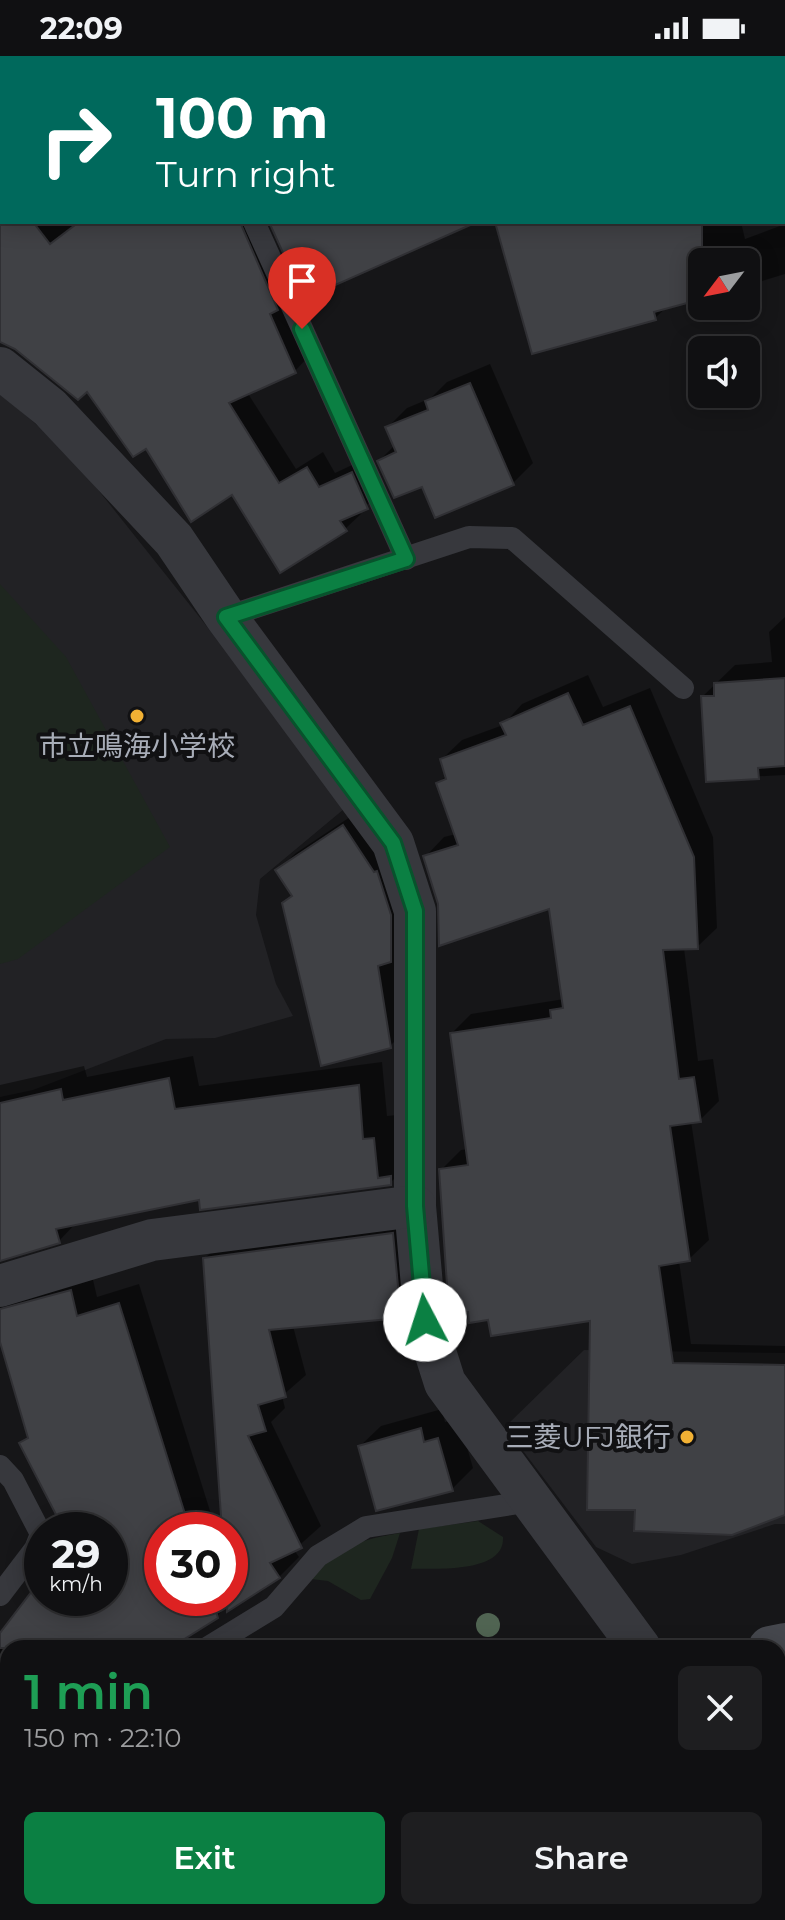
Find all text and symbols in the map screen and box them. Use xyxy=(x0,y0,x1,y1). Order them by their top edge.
text: 22:09 xyxy=(40,10,123,47)
text: 100 m xyxy=(156,84,329,152)
icon: right xyxy=(24,88,128,192)
text: Turn right xyxy=(156,152,336,196)
pin xyxy=(268,247,336,329)
north arrow xyxy=(688,248,760,320)
map controls xyxy=(688,248,760,408)
icon: arrive xyxy=(280,259,324,303)
button: sound xyxy=(688,336,760,408)
marker: 市立鳴海小学校 xyxy=(128,707,146,725)
place label: 市立鳴海小学校 xyxy=(39,729,235,763)
position arrow xyxy=(383,1278,467,1362)
place label: 三菱UFJ銀行 xyxy=(505,1420,671,1454)
marker: 三菱UFJ銀行 xyxy=(678,1428,696,1446)
speed limit sign: 30 xyxy=(144,1512,248,1616)
text: 29 xyxy=(51,1529,101,1578)
text: km/h xyxy=(49,1572,103,1596)
text: 1 min xyxy=(24,1663,153,1721)
button: close xyxy=(678,1666,762,1750)
text: 150 m · 22:10 xyxy=(24,1722,182,1754)
button: Exit xyxy=(24,1812,385,1904)
button: Share xyxy=(401,1812,762,1904)

